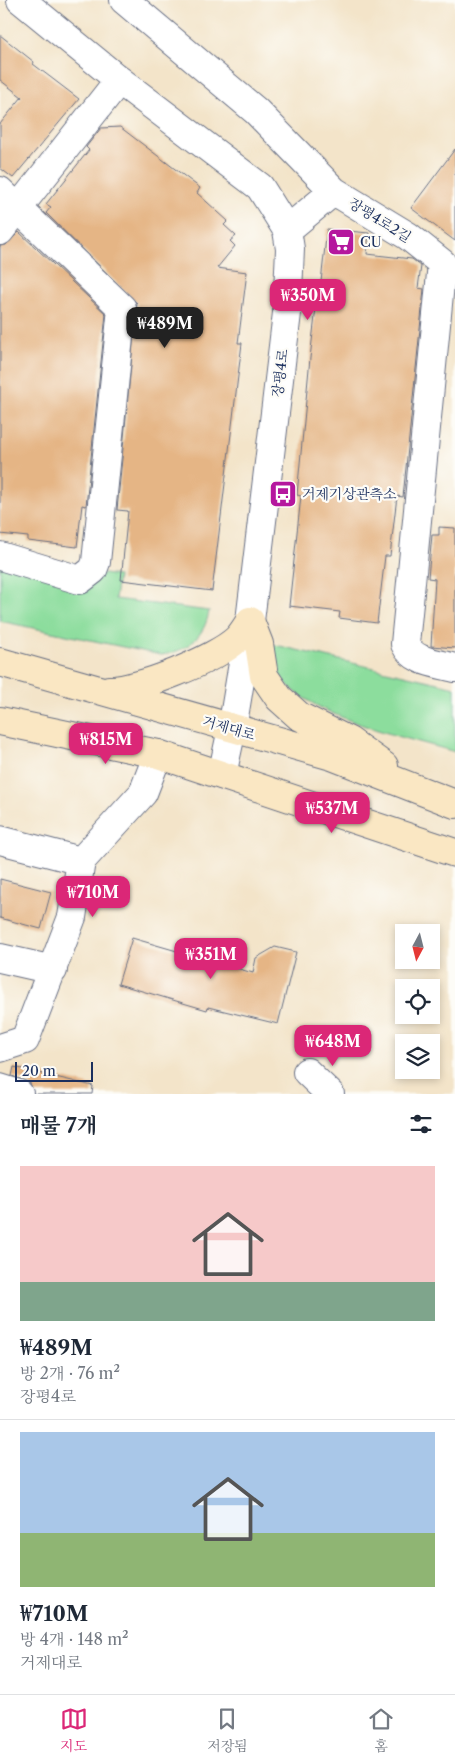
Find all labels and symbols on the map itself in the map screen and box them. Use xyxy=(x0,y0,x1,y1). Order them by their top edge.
street label: 장평4로2길 xyxy=(345,194,415,246)
supermarket icon: CU xyxy=(326,227,356,257)
place label: CU xyxy=(360,233,382,251)
pin: ₩350M xyxy=(273,278,343,321)
pin: ₩489M xyxy=(130,306,200,349)
street label: 장평4로 xyxy=(268,347,292,398)
bus stop icon: 거제기상관측소 xyxy=(268,479,298,509)
place label: 거제기상관측소 xyxy=(302,485,397,503)
street label: 거제대로 xyxy=(201,712,258,744)
pin: ₩815M xyxy=(71,722,141,765)
pin: ₩537M xyxy=(297,792,367,834)
pin: ₩710M xyxy=(58,876,128,918)
north arrow xyxy=(395,924,440,969)
pin: ₩351M xyxy=(176,938,246,980)
pin: ₩648M xyxy=(298,1024,368,1067)
scale bar xyxy=(15,1059,92,1082)

